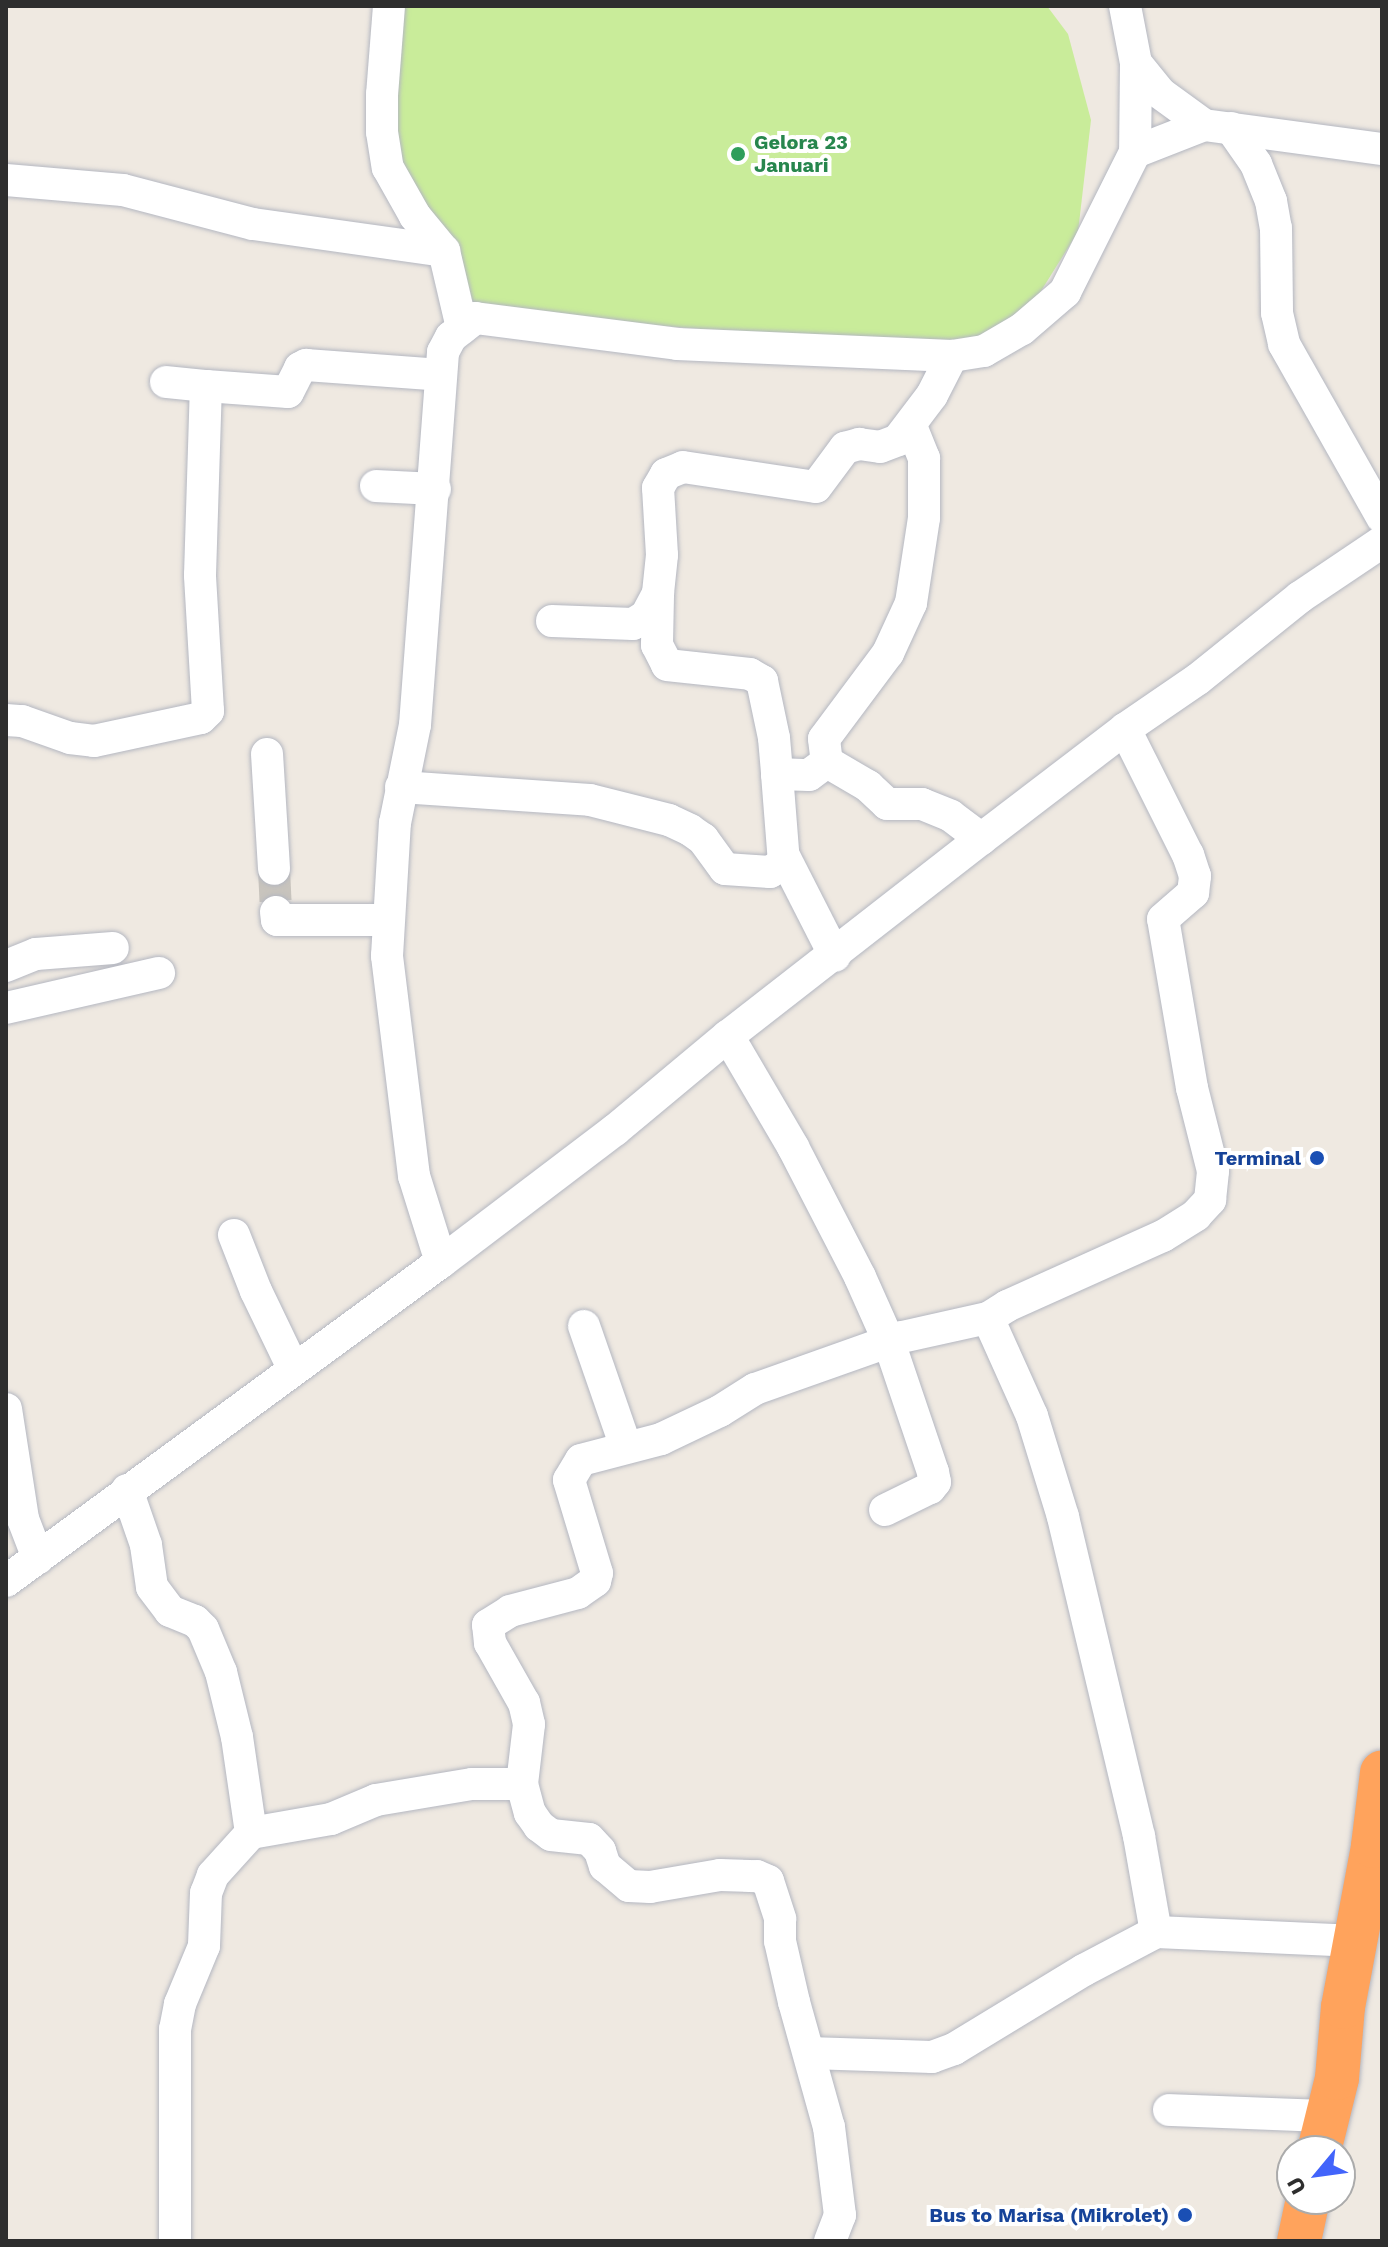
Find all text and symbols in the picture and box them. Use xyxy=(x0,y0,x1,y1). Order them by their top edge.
place label: Gelora 23 Januari xyxy=(754,130,848,177)
marker: Gelora 23 Januari xyxy=(729,145,747,163)
place label: Terminal xyxy=(1214,1146,1301,1170)
marker: Terminal xyxy=(1308,1149,1326,1167)
north arrow xyxy=(1276,2135,1356,2215)
text: U xyxy=(1282,2173,1311,2199)
place label: Bus to Marisa (Mikrolet) xyxy=(929,2203,1169,2227)
marker: Bus to Marisa (Mikrolet) xyxy=(1176,2206,1194,2224)

